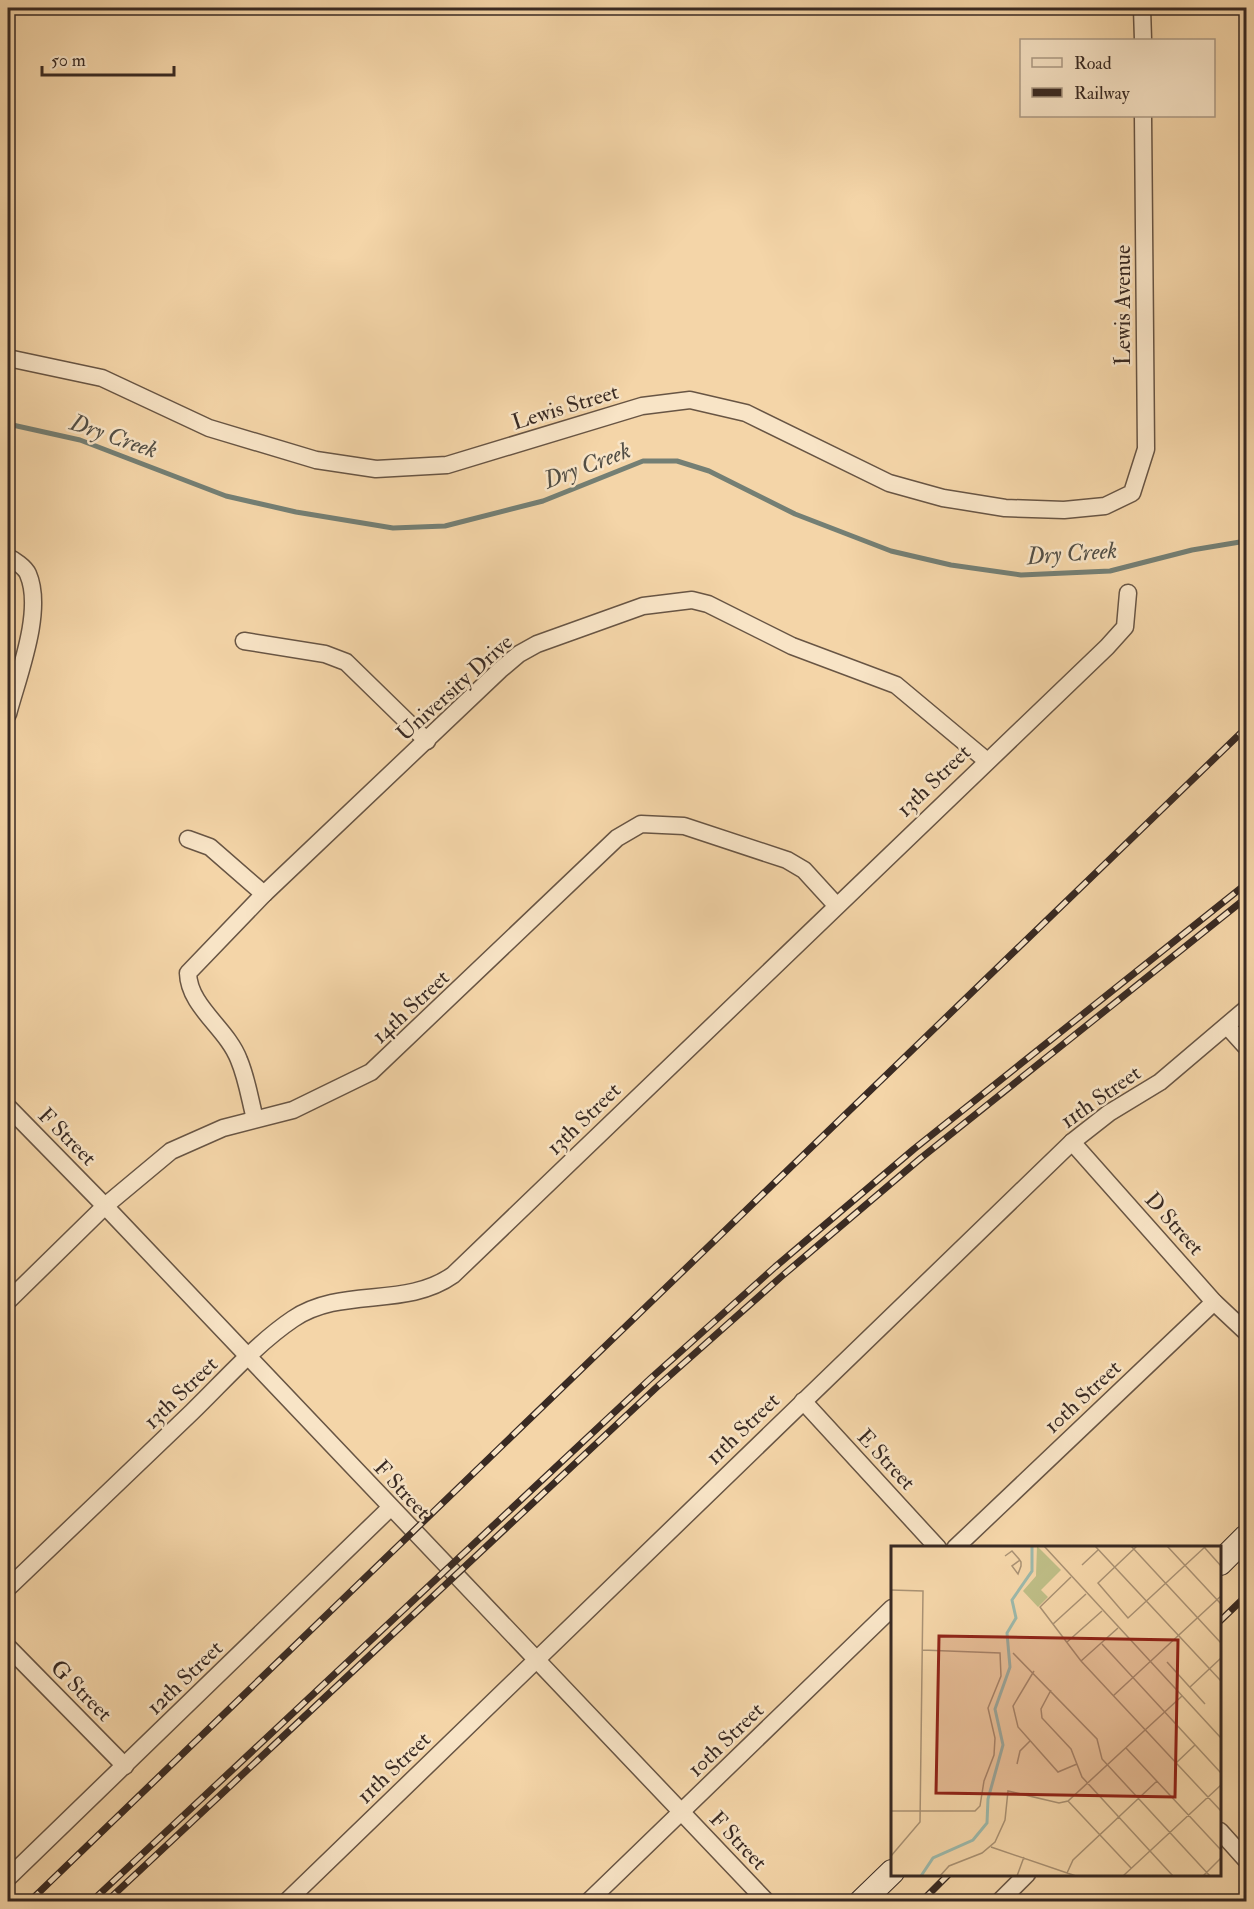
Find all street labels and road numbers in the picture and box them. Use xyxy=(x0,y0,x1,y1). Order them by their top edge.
street label: Lewis Avenue xyxy=(1109,245,1137,365)
street label: Lewis Street xyxy=(509,378,622,436)
street label: University Drive xyxy=(391,628,519,747)
street label: 13th Street xyxy=(891,738,977,823)
street label: 14th Street xyxy=(366,964,455,1050)
street label: 11th Street xyxy=(1055,1059,1146,1135)
street label: 13th Street xyxy=(541,1076,627,1161)
street label: F Street xyxy=(32,1102,102,1172)
street label: D Street xyxy=(1139,1186,1210,1261)
street label: 13th Street xyxy=(138,1350,224,1435)
street label: 10th Street xyxy=(1038,1354,1127,1439)
street label: 11th Street xyxy=(700,1387,786,1471)
street label: E Street xyxy=(851,1423,922,1496)
street label: F Street xyxy=(368,1454,437,1525)
street label: 12th Street xyxy=(141,1635,229,1721)
street label: G Street xyxy=(44,1654,118,1728)
street label: 10th Street xyxy=(682,1697,770,1783)
street label: 11th Street xyxy=(351,1726,437,1810)
street label: F Street xyxy=(703,1805,773,1876)

